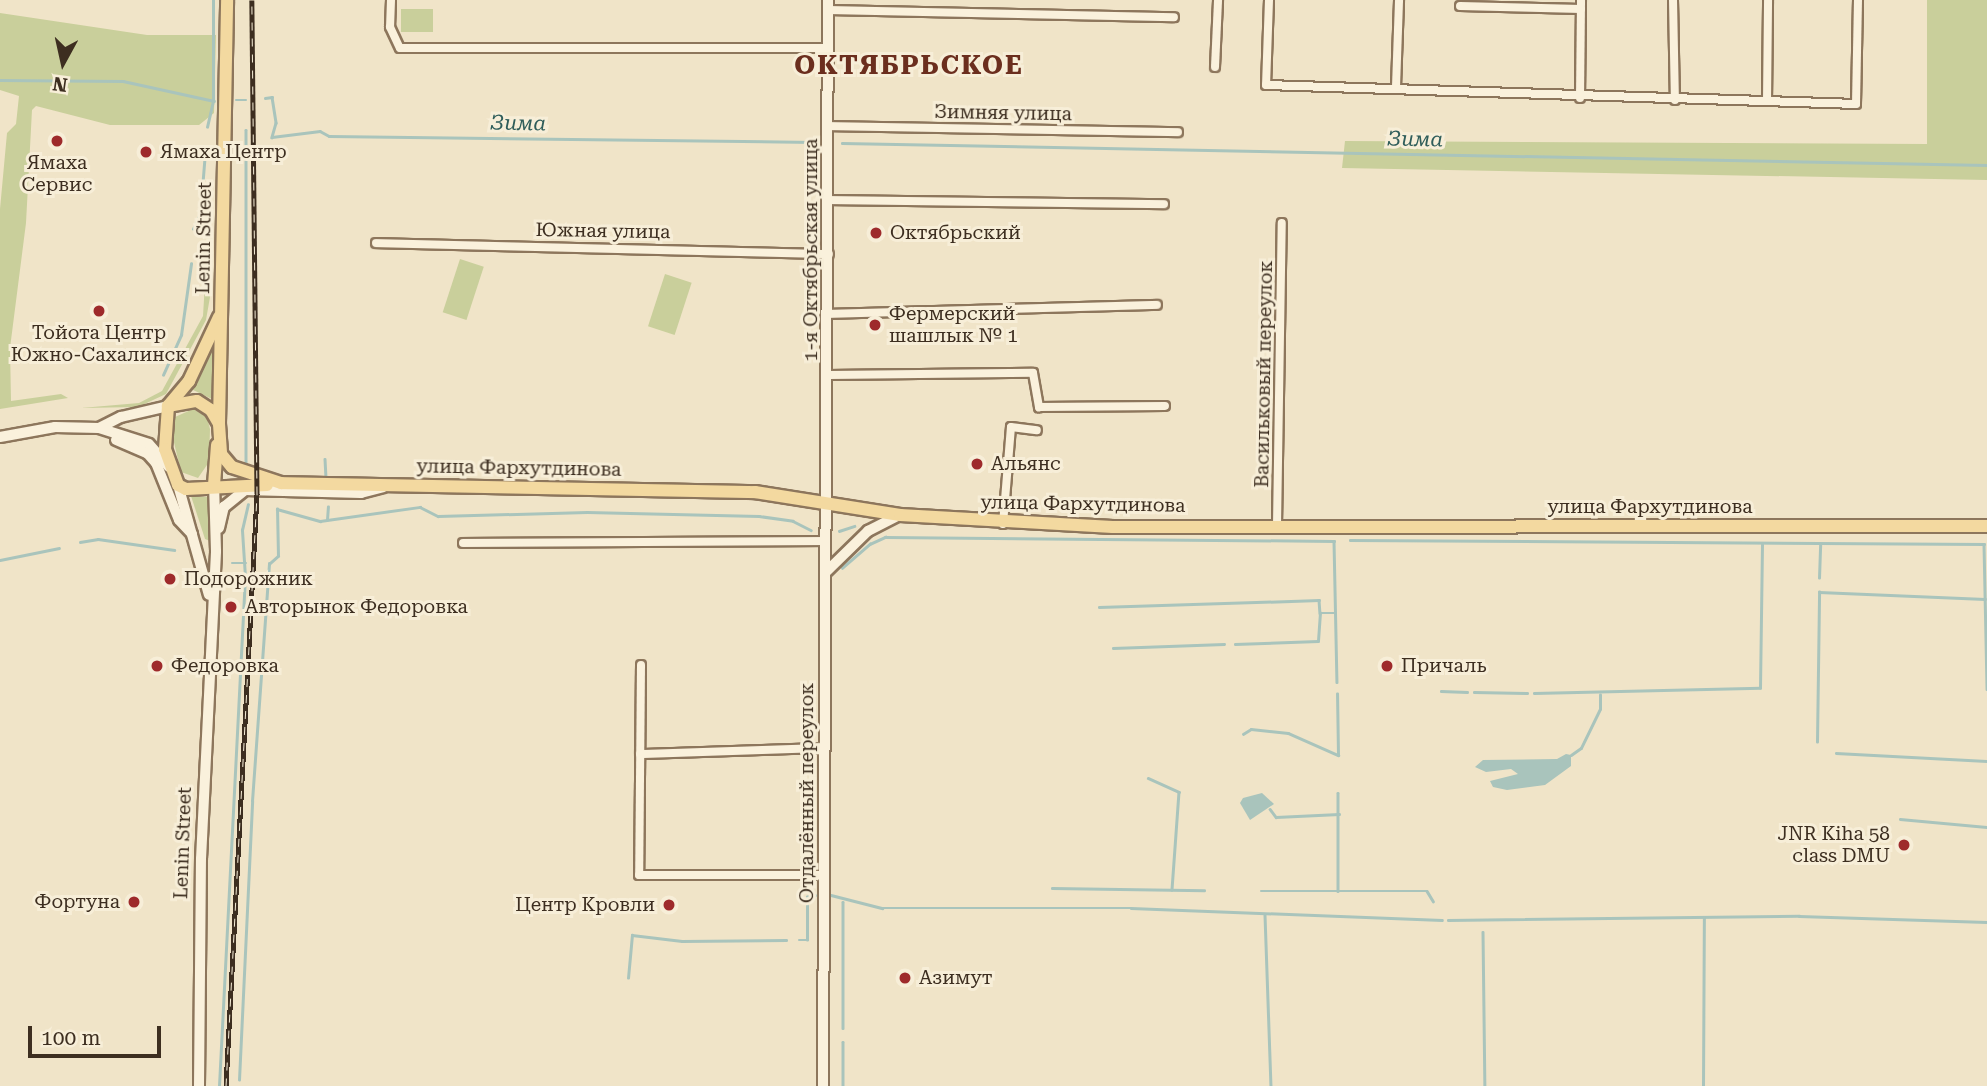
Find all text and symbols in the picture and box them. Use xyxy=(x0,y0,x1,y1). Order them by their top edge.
north arrow xyxy=(28,28,98,98)
district label: ОКТЯБРЬСКОЕ xyxy=(796,50,1022,82)
text: N xyxy=(51,72,69,97)
street label: Зимняя улица xyxy=(934,100,1072,126)
water label: Зима xyxy=(490,110,546,136)
water label: Зима xyxy=(1387,126,1443,152)
marker: Ямаха Сервис xyxy=(49,133,65,149)
street label: 1-я Октябрьская улица xyxy=(800,138,822,362)
place label: Ямаха Центр xyxy=(160,141,287,163)
marker: Ямаха Центр xyxy=(138,144,154,160)
place label: Ямаха Сервис xyxy=(22,152,92,196)
street label: Lenin Street xyxy=(192,182,216,294)
street label: Южная улица xyxy=(535,218,671,244)
place label: Октябрьский xyxy=(890,222,1021,244)
marker: Октябрьский xyxy=(868,225,884,241)
street label: Васильковый переулок xyxy=(1251,260,1277,488)
marker: Тойота Центр Южно-Сахалинск xyxy=(91,303,107,319)
place label: Фермерский шашлык № 1 xyxy=(889,303,1018,347)
marker: Фермерский шашлык № 1 xyxy=(867,317,883,333)
place label: Тойота Центр Южно-Сахалинск xyxy=(11,322,187,366)
place label: Альянс xyxy=(991,453,1061,475)
street label: улица Фархутдинова xyxy=(416,455,622,481)
marker: Альянс xyxy=(969,456,985,472)
street label: улица Фархутдинова xyxy=(980,491,1186,517)
street label: улица Фархутдинова xyxy=(1548,496,1752,518)
place label: Подорожник xyxy=(184,568,313,590)
marker: Подорожник xyxy=(162,571,178,587)
place label: Авторынок Федоровка xyxy=(245,596,468,618)
marker: Авторынок Федоровка xyxy=(223,599,239,615)
place label: Федоровка xyxy=(171,655,279,677)
place label: Причаль xyxy=(1401,655,1486,677)
marker: Федоровка xyxy=(149,658,165,674)
marker: Причаль xyxy=(1379,658,1395,674)
street label: Отдалённый переулок xyxy=(796,683,818,903)
street label: Lenin Street xyxy=(170,787,196,899)
place label: JNR Kiha 58 class DMU xyxy=(1778,823,1890,867)
marker: JNR Kiha 58 class DMU xyxy=(1896,837,1912,853)
place label: Фортуна xyxy=(35,891,120,913)
marker: Фортуна xyxy=(126,894,142,910)
place label: Центр Кровли xyxy=(515,894,655,916)
marker: Центр Кровли xyxy=(661,897,677,913)
place label: Азимут xyxy=(919,967,992,989)
marker: Азимут xyxy=(897,970,913,986)
scale bar xyxy=(32,1012,164,1056)
text: 100 m xyxy=(41,1026,101,1050)

